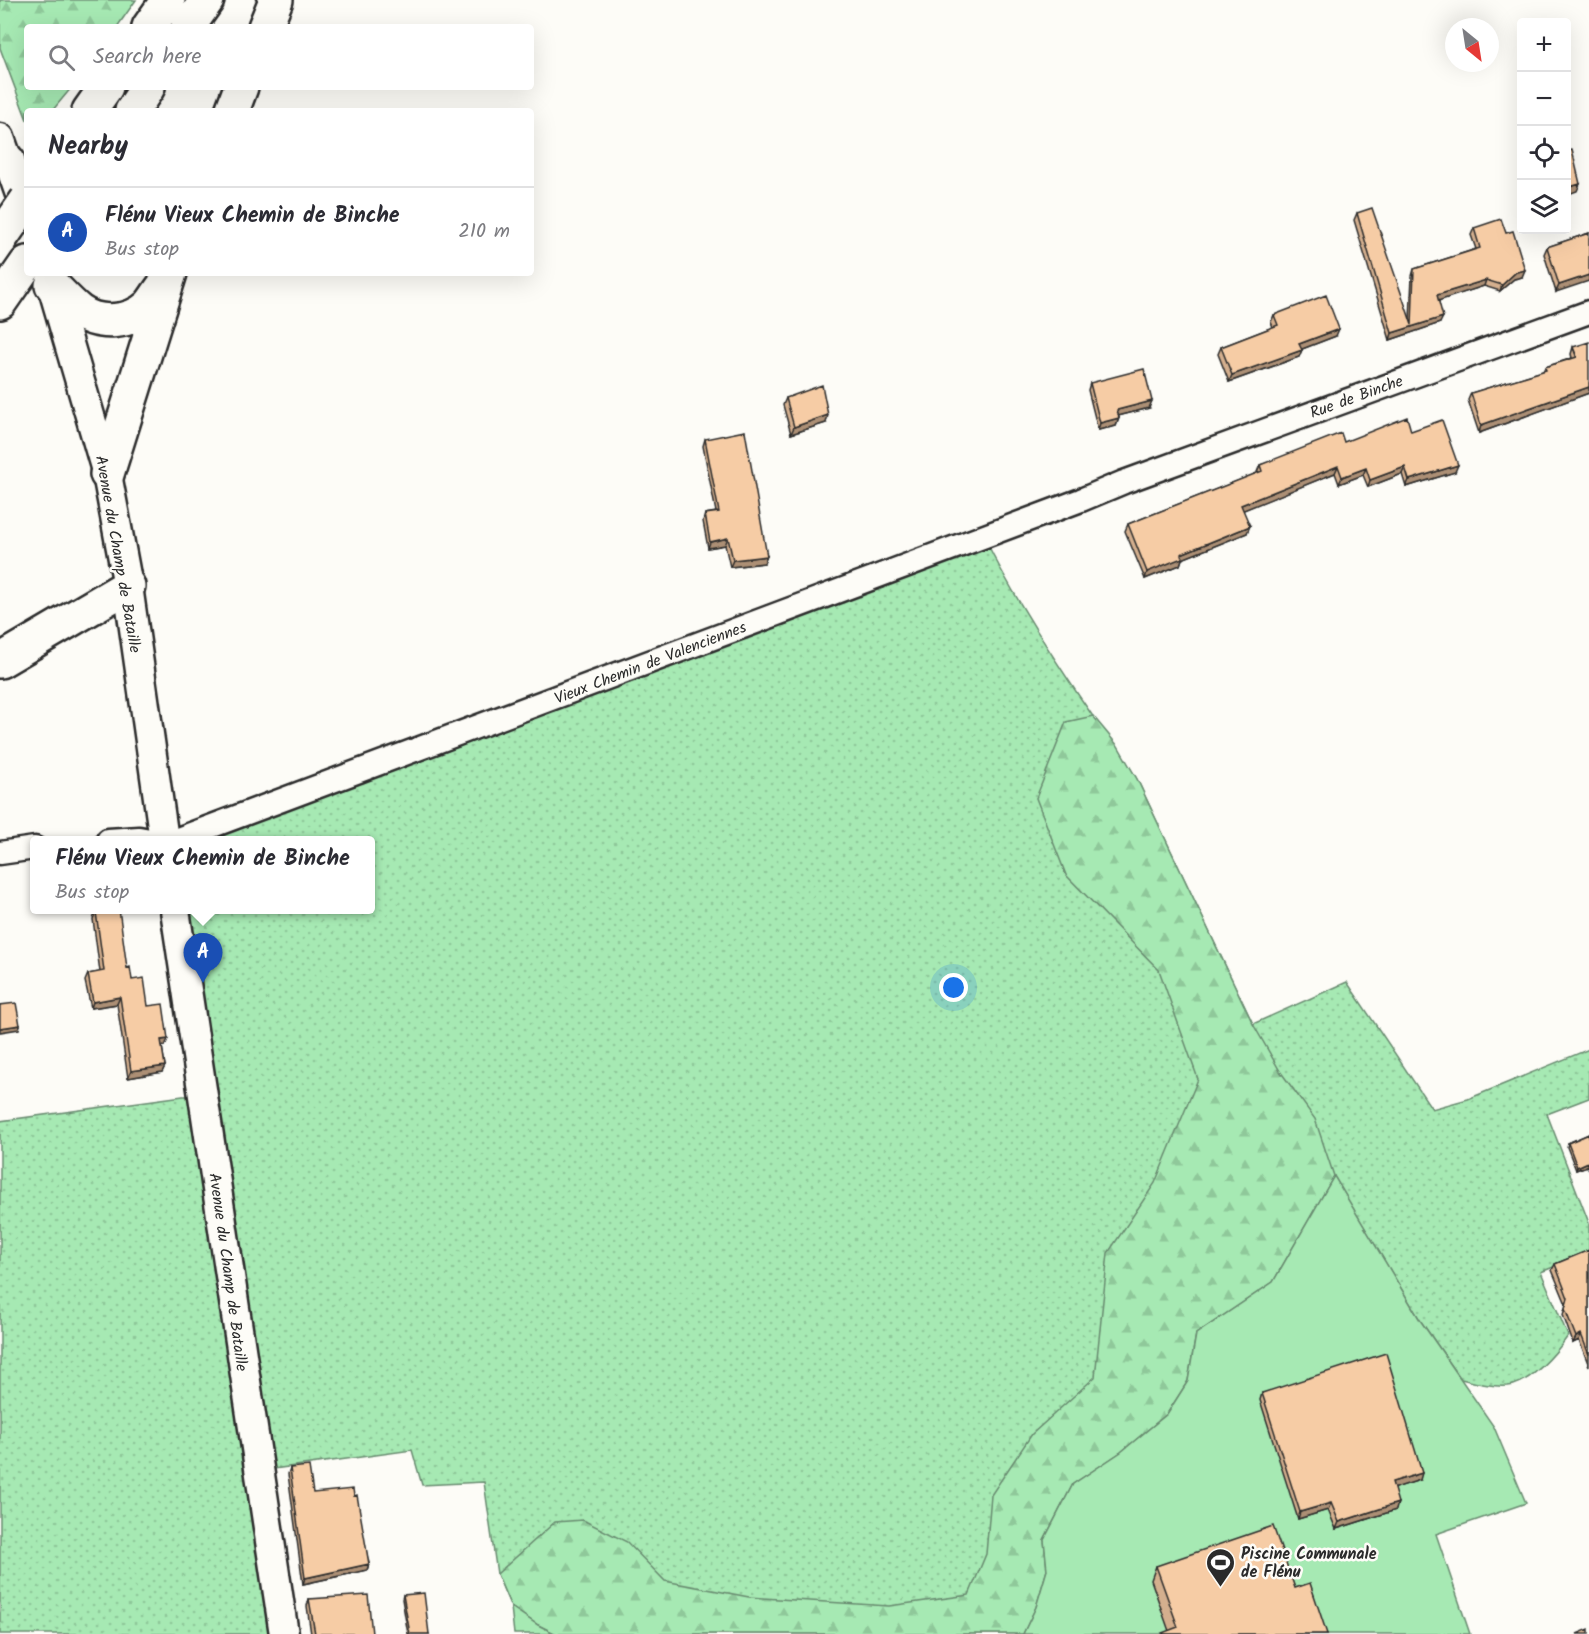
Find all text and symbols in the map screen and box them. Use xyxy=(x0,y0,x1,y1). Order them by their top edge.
north arrow xyxy=(1445,18,1499,72)
map controls xyxy=(1517,18,1571,234)
button: + xyxy=(1517,18,1571,72)
search box xyxy=(24,24,534,90)
text: Search here xyxy=(93,40,201,75)
icon: search xyxy=(45,41,78,74)
button: − xyxy=(1517,72,1571,126)
text: Nearby xyxy=(48,126,128,168)
button: locate xyxy=(1517,126,1571,180)
button: layers xyxy=(1517,180,1571,234)
text: Flénu Vieux Chemin de Binche xyxy=(105,199,400,234)
text: A xyxy=(61,216,74,248)
text: 210 m xyxy=(458,216,510,248)
text: Bus stop xyxy=(105,234,179,266)
street label: Rue de Binche xyxy=(1306,369,1407,426)
street label: Avenue du Champ de Bataille xyxy=(88,454,147,655)
street label: Vieux Chemin de Valenciennes xyxy=(551,615,750,712)
popup xyxy=(30,836,375,914)
text: Flénu Vieux Chemin de Binche xyxy=(55,842,350,877)
text: Bus stop xyxy=(55,877,129,909)
pin: A xyxy=(184,934,222,983)
your location xyxy=(939,973,968,1002)
street label: Avenue du Champ de Bataille xyxy=(201,1171,254,1373)
place label: Piscine Communale de Flénu xyxy=(1241,1542,1377,1585)
sports icon: Piscine Communale de Flénu xyxy=(1204,1546,1236,1588)

